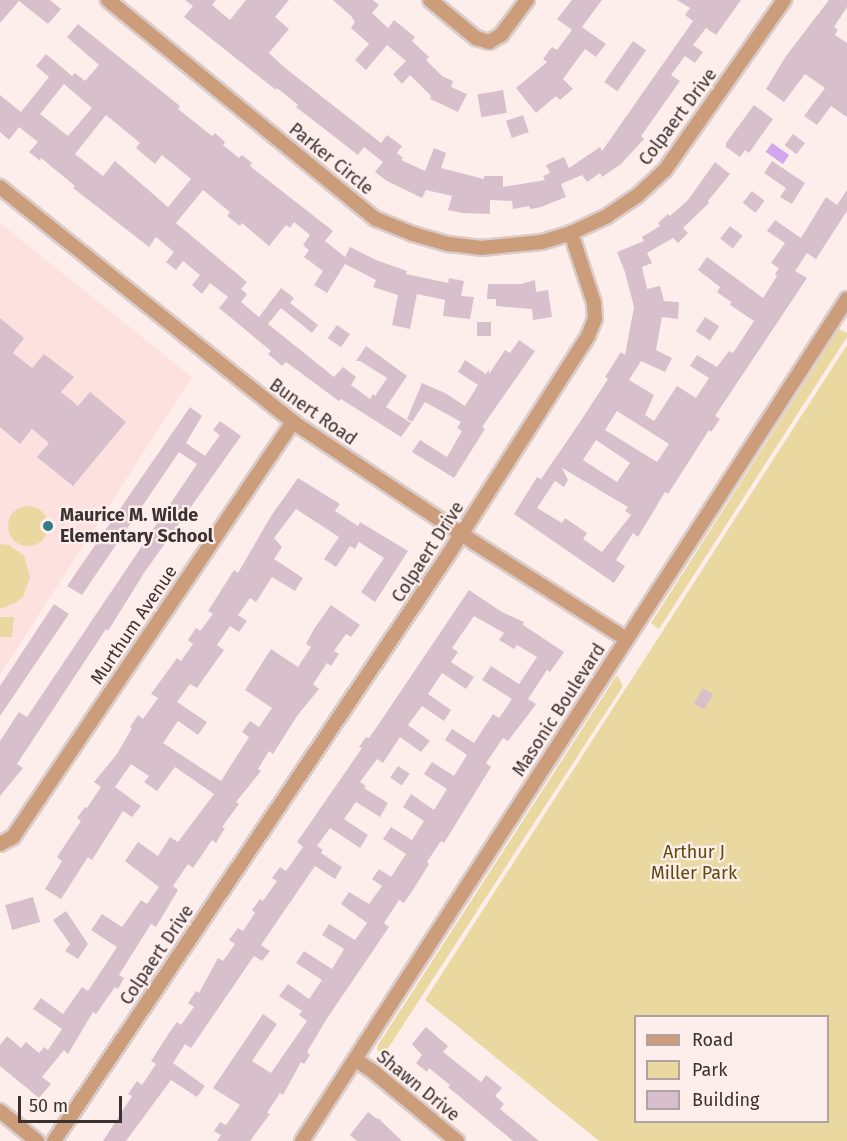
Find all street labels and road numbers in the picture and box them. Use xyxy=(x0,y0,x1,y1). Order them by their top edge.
street label: Colpaert Drive xyxy=(634,64,722,170)
street label: Parker Circle xyxy=(285,119,377,199)
street label: Bunert Road xyxy=(265,374,361,450)
street label: Colpaert Drive xyxy=(387,497,469,607)
street label: Murthum Avenue xyxy=(86,561,182,689)
street label: Masonic Boulevard xyxy=(508,640,610,780)
street label: Colpaert Drive xyxy=(116,901,198,1009)
street label: Shawn Drive xyxy=(372,1046,464,1126)

